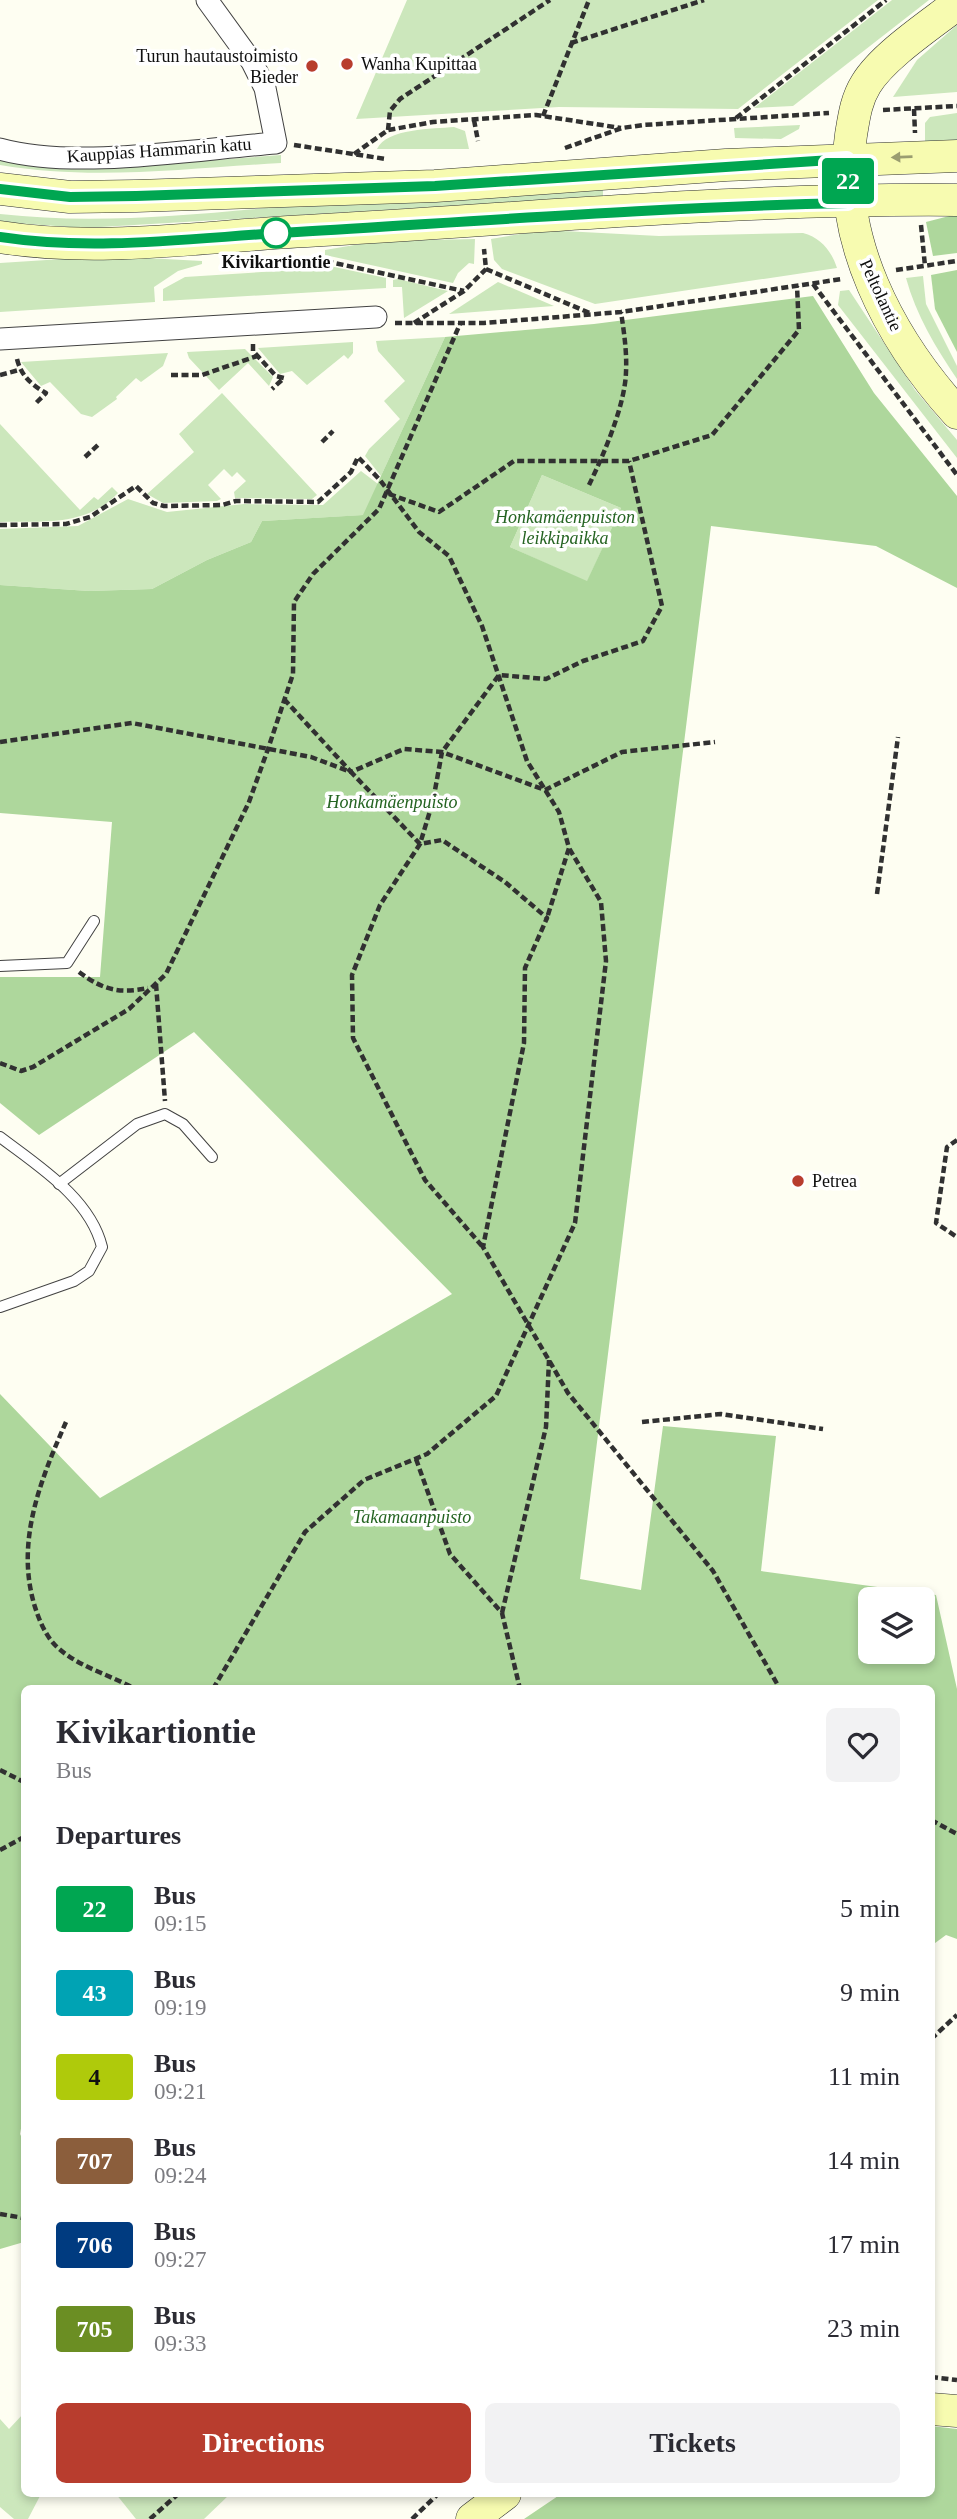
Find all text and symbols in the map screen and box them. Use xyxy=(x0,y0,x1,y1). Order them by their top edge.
place label: Turun hautaustoimisto Bieder xyxy=(136,46,298,87)
place label: Wanha Kupittaa xyxy=(361,54,477,74)
marker: Wanha Kupittaa xyxy=(339,56,355,72)
marker: Turun hautaustoimisto Bieder xyxy=(304,58,320,74)
street label: Kauppias Hammarin katu xyxy=(66,134,252,166)
one-way arrow xyxy=(891,152,913,163)
line badge: 22 xyxy=(816,158,880,204)
text: 22 xyxy=(836,168,860,194)
marker: Kivikartiontie xyxy=(261,218,291,248)
place label: Kivikartiontie xyxy=(222,252,331,272)
street label: Peltolantie xyxy=(856,256,906,334)
park label: Honkamäenpuiston leikkipaikka xyxy=(494,507,635,548)
park label: Honkamäenpuisto xyxy=(326,792,457,812)
place label: Petrea xyxy=(812,1171,857,1191)
marker: Petrea xyxy=(790,1173,806,1189)
park label: Takamaanpuisto xyxy=(353,1507,471,1527)
map controls xyxy=(858,1587,935,1664)
button: layers xyxy=(858,1587,935,1664)
button: heart xyxy=(826,1708,900,1782)
text: Kivikartiontie xyxy=(56,1714,256,1750)
text: Bus xyxy=(56,1758,92,1783)
text: Departures xyxy=(56,1821,181,1850)
text: Bus xyxy=(154,1881,196,1910)
text: 5 min xyxy=(840,1894,900,1923)
text: 22 xyxy=(83,1896,107,1922)
text: 09:15 xyxy=(154,1911,206,1936)
text: Bus xyxy=(154,1965,196,1994)
text: 9 min xyxy=(840,1978,900,2007)
text: 43 xyxy=(83,1980,107,2006)
text: 09:19 xyxy=(154,1995,206,2020)
text: Bus xyxy=(154,2049,196,2078)
text: 11 min xyxy=(828,2062,900,2091)
text: 4 xyxy=(89,2064,101,2090)
text: 09:21 xyxy=(154,2079,206,2104)
text: Bus xyxy=(154,2133,196,2162)
text: 14 min xyxy=(827,2146,900,2175)
text: 707 xyxy=(77,2148,113,2174)
text: 09:24 xyxy=(154,2163,206,2188)
text: Bus xyxy=(154,2217,196,2246)
text: 17 min xyxy=(827,2230,900,2259)
text: 706 xyxy=(77,2232,113,2258)
text: 09:27 xyxy=(154,2247,206,2272)
text: Bus xyxy=(154,2301,196,2330)
text: 23 min xyxy=(827,2314,900,2343)
text: 705 xyxy=(77,2316,113,2342)
text: 09:33 xyxy=(154,2331,206,2356)
button: Directions xyxy=(56,2403,471,2483)
button: Tickets xyxy=(485,2403,900,2483)

